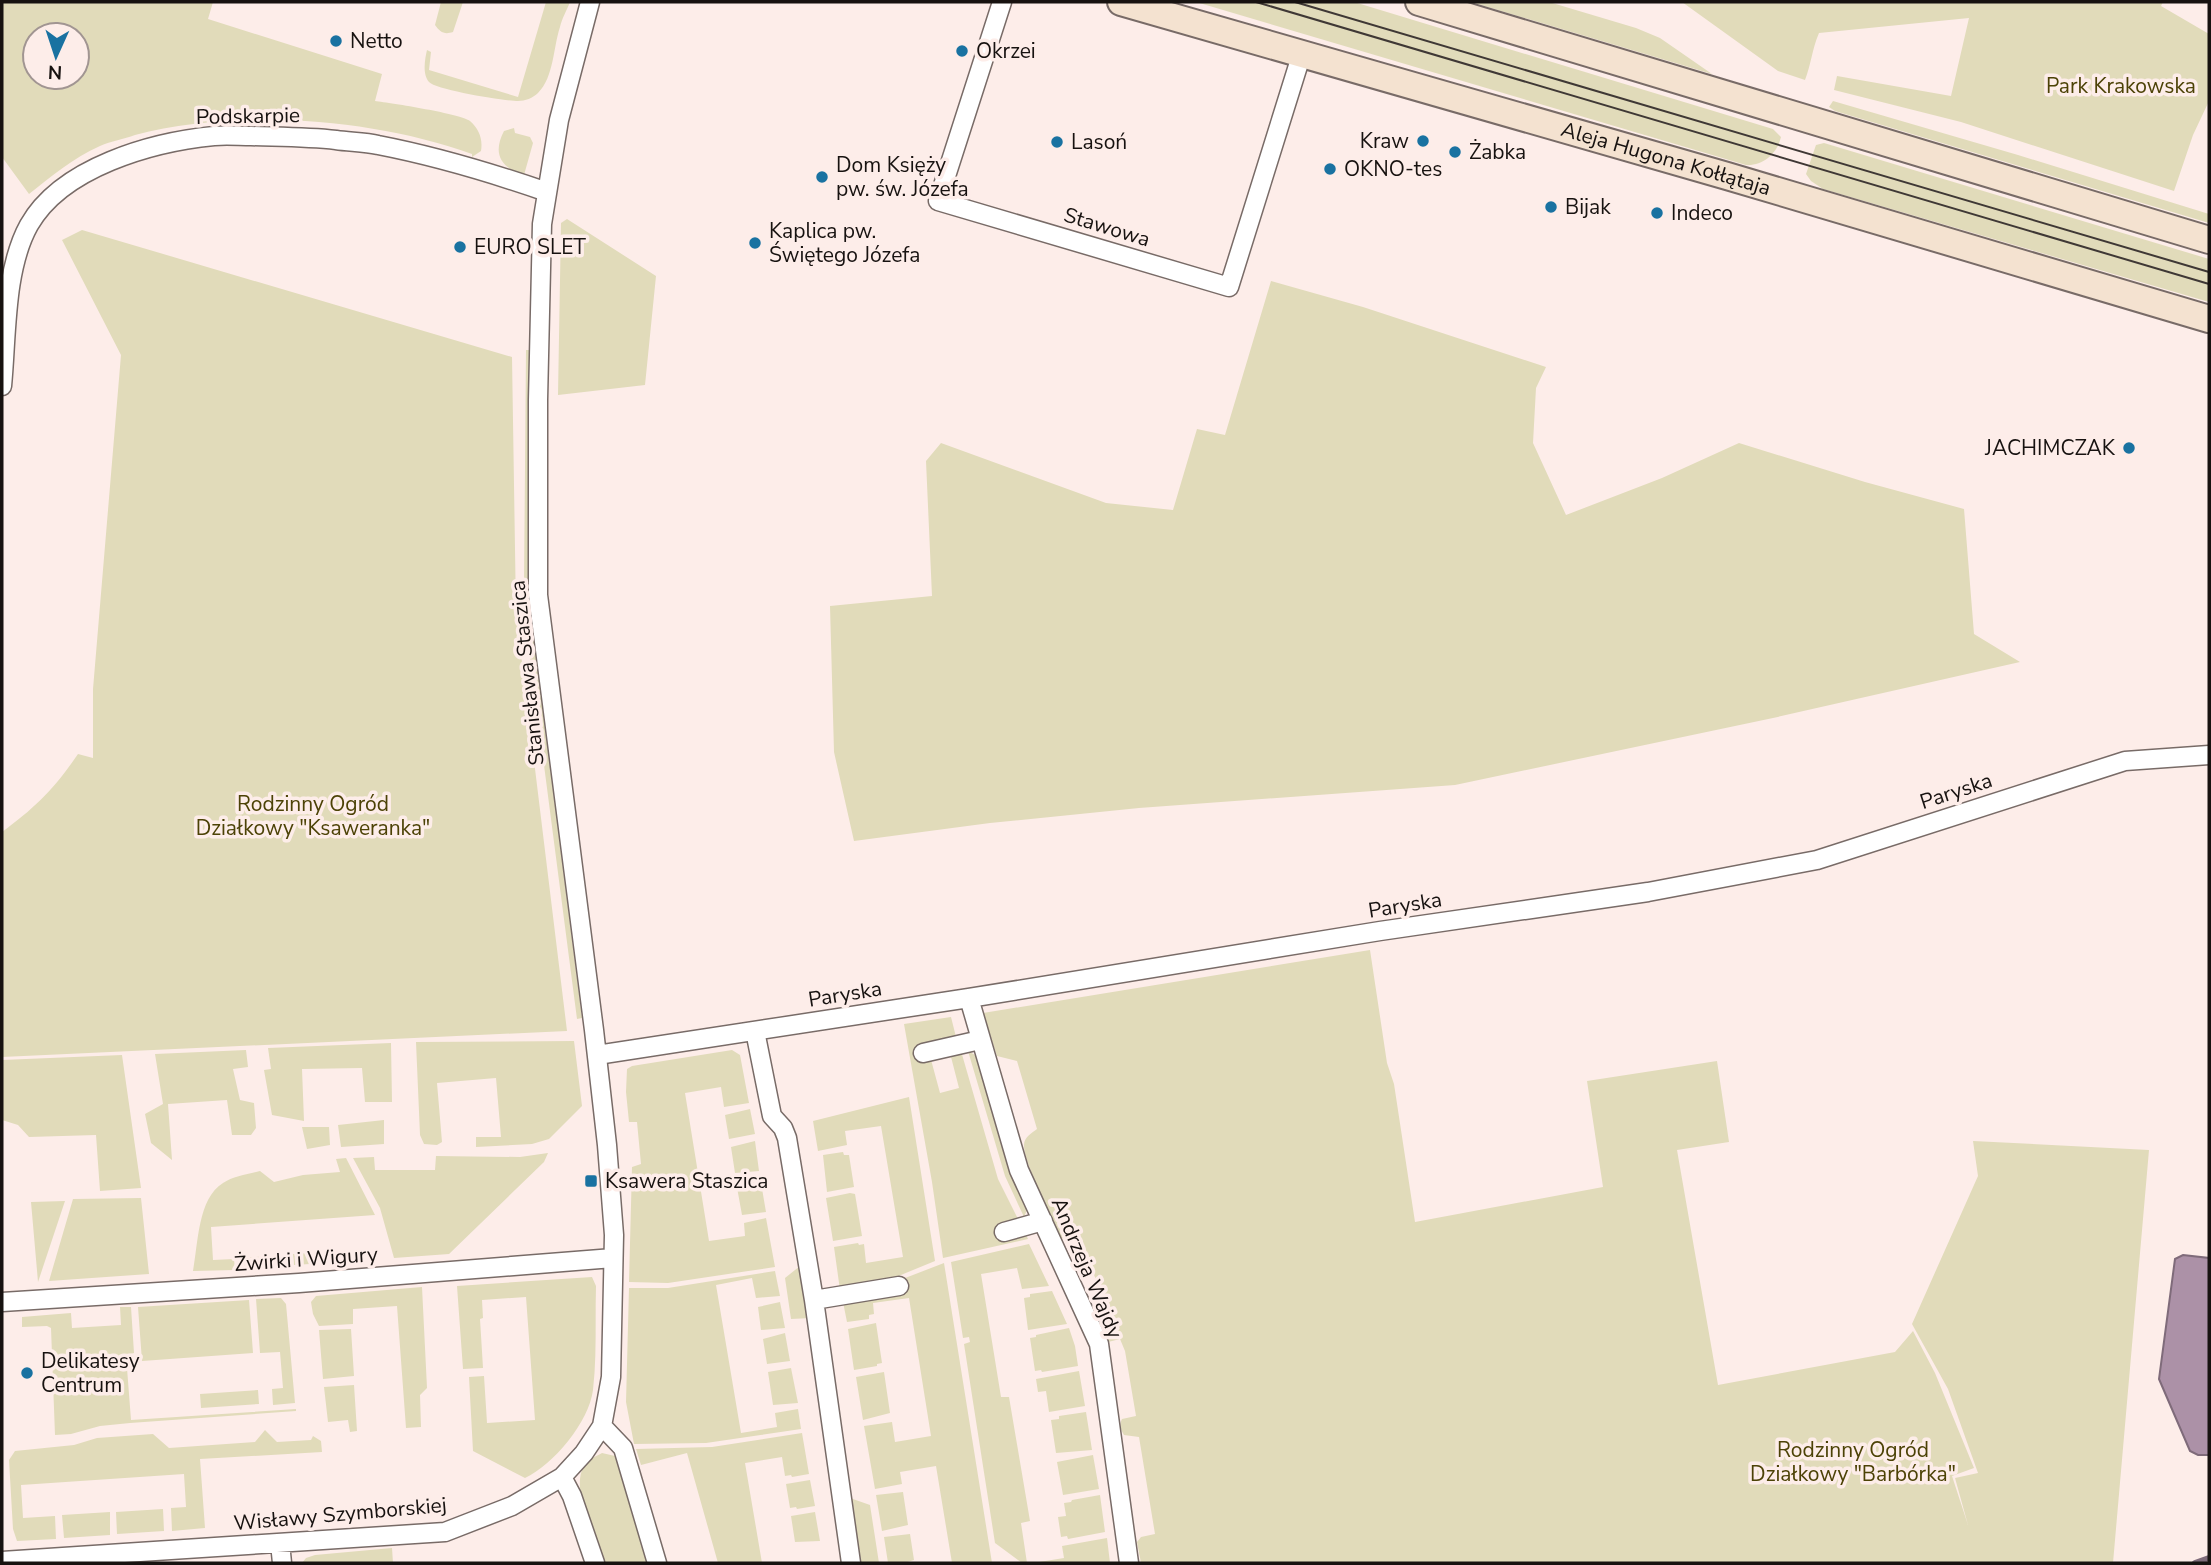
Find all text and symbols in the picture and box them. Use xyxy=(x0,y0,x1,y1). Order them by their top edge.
north arrow xyxy=(21,21,91,91)
place label: Netto xyxy=(350,27,403,55)
marker: Netto xyxy=(328,33,344,49)
place label: Okrzei xyxy=(976,37,1036,65)
marker: Okrzei xyxy=(954,43,970,59)
text: N xyxy=(47,59,63,85)
park label: Park Krakowska xyxy=(2046,72,2196,100)
street label: Podskarpie xyxy=(196,101,300,131)
street label: Aleja Hugona Kołłątaja xyxy=(1558,115,1774,202)
place label: Kraw xyxy=(1360,127,1409,155)
place label: Lasoń xyxy=(1071,128,1127,156)
marker: Kraw xyxy=(1415,133,1431,149)
marker: Lasoń xyxy=(1049,134,1065,150)
place label: Żabka xyxy=(1469,138,1526,166)
marker: Żabka xyxy=(1447,144,1463,160)
place label: Dom Księży pw. św. Józefa xyxy=(836,151,969,203)
place label: OKNO-tes xyxy=(1344,155,1442,183)
marker: OKNO-tes xyxy=(1322,161,1338,177)
marker: Dom Księży pw. św. Józefa xyxy=(814,169,830,185)
place label: Bijak xyxy=(1565,193,1611,221)
marker: Bijak xyxy=(1543,199,1559,215)
place label: Indeco xyxy=(1671,199,1733,227)
street label: Stawowa xyxy=(1060,201,1154,253)
marker: Indeco xyxy=(1649,205,1665,221)
place label: Kaplica pw. Świętego Józefa xyxy=(769,217,920,269)
place label: EURO SLET xyxy=(474,233,586,261)
marker: Kaplica pw. Świętego Józefa xyxy=(747,235,763,251)
marker: EURO SLET xyxy=(452,239,468,255)
place label: JACHIMCZAK xyxy=(1984,434,2116,462)
marker: JACHIMCZAK xyxy=(2121,440,2137,456)
street label: Stanisława Staszica xyxy=(503,579,551,767)
street label: Paryska xyxy=(1916,766,1996,816)
park label: Rodzinny Ogród Działkowy "Ksaweranka" xyxy=(196,790,430,842)
street label: Paryska xyxy=(1366,885,1444,925)
street label: Paryska xyxy=(806,974,884,1014)
place label: Ksawera Staszica xyxy=(605,1167,768,1195)
marker: Ksawera Staszica xyxy=(583,1173,599,1189)
street label: Andrzeja Wajdy xyxy=(1045,1193,1129,1343)
street label: Żwirki i Wigury xyxy=(233,1240,379,1278)
place label: Delikatesy Centrum xyxy=(41,1347,140,1399)
marker: Delikatesy Centrum xyxy=(19,1365,35,1381)
park label: Rodzinny Ogród Działkowy "Barbórka" xyxy=(1750,1436,1956,1488)
street label: Wisławy Szymborskiej xyxy=(232,1491,448,1537)

